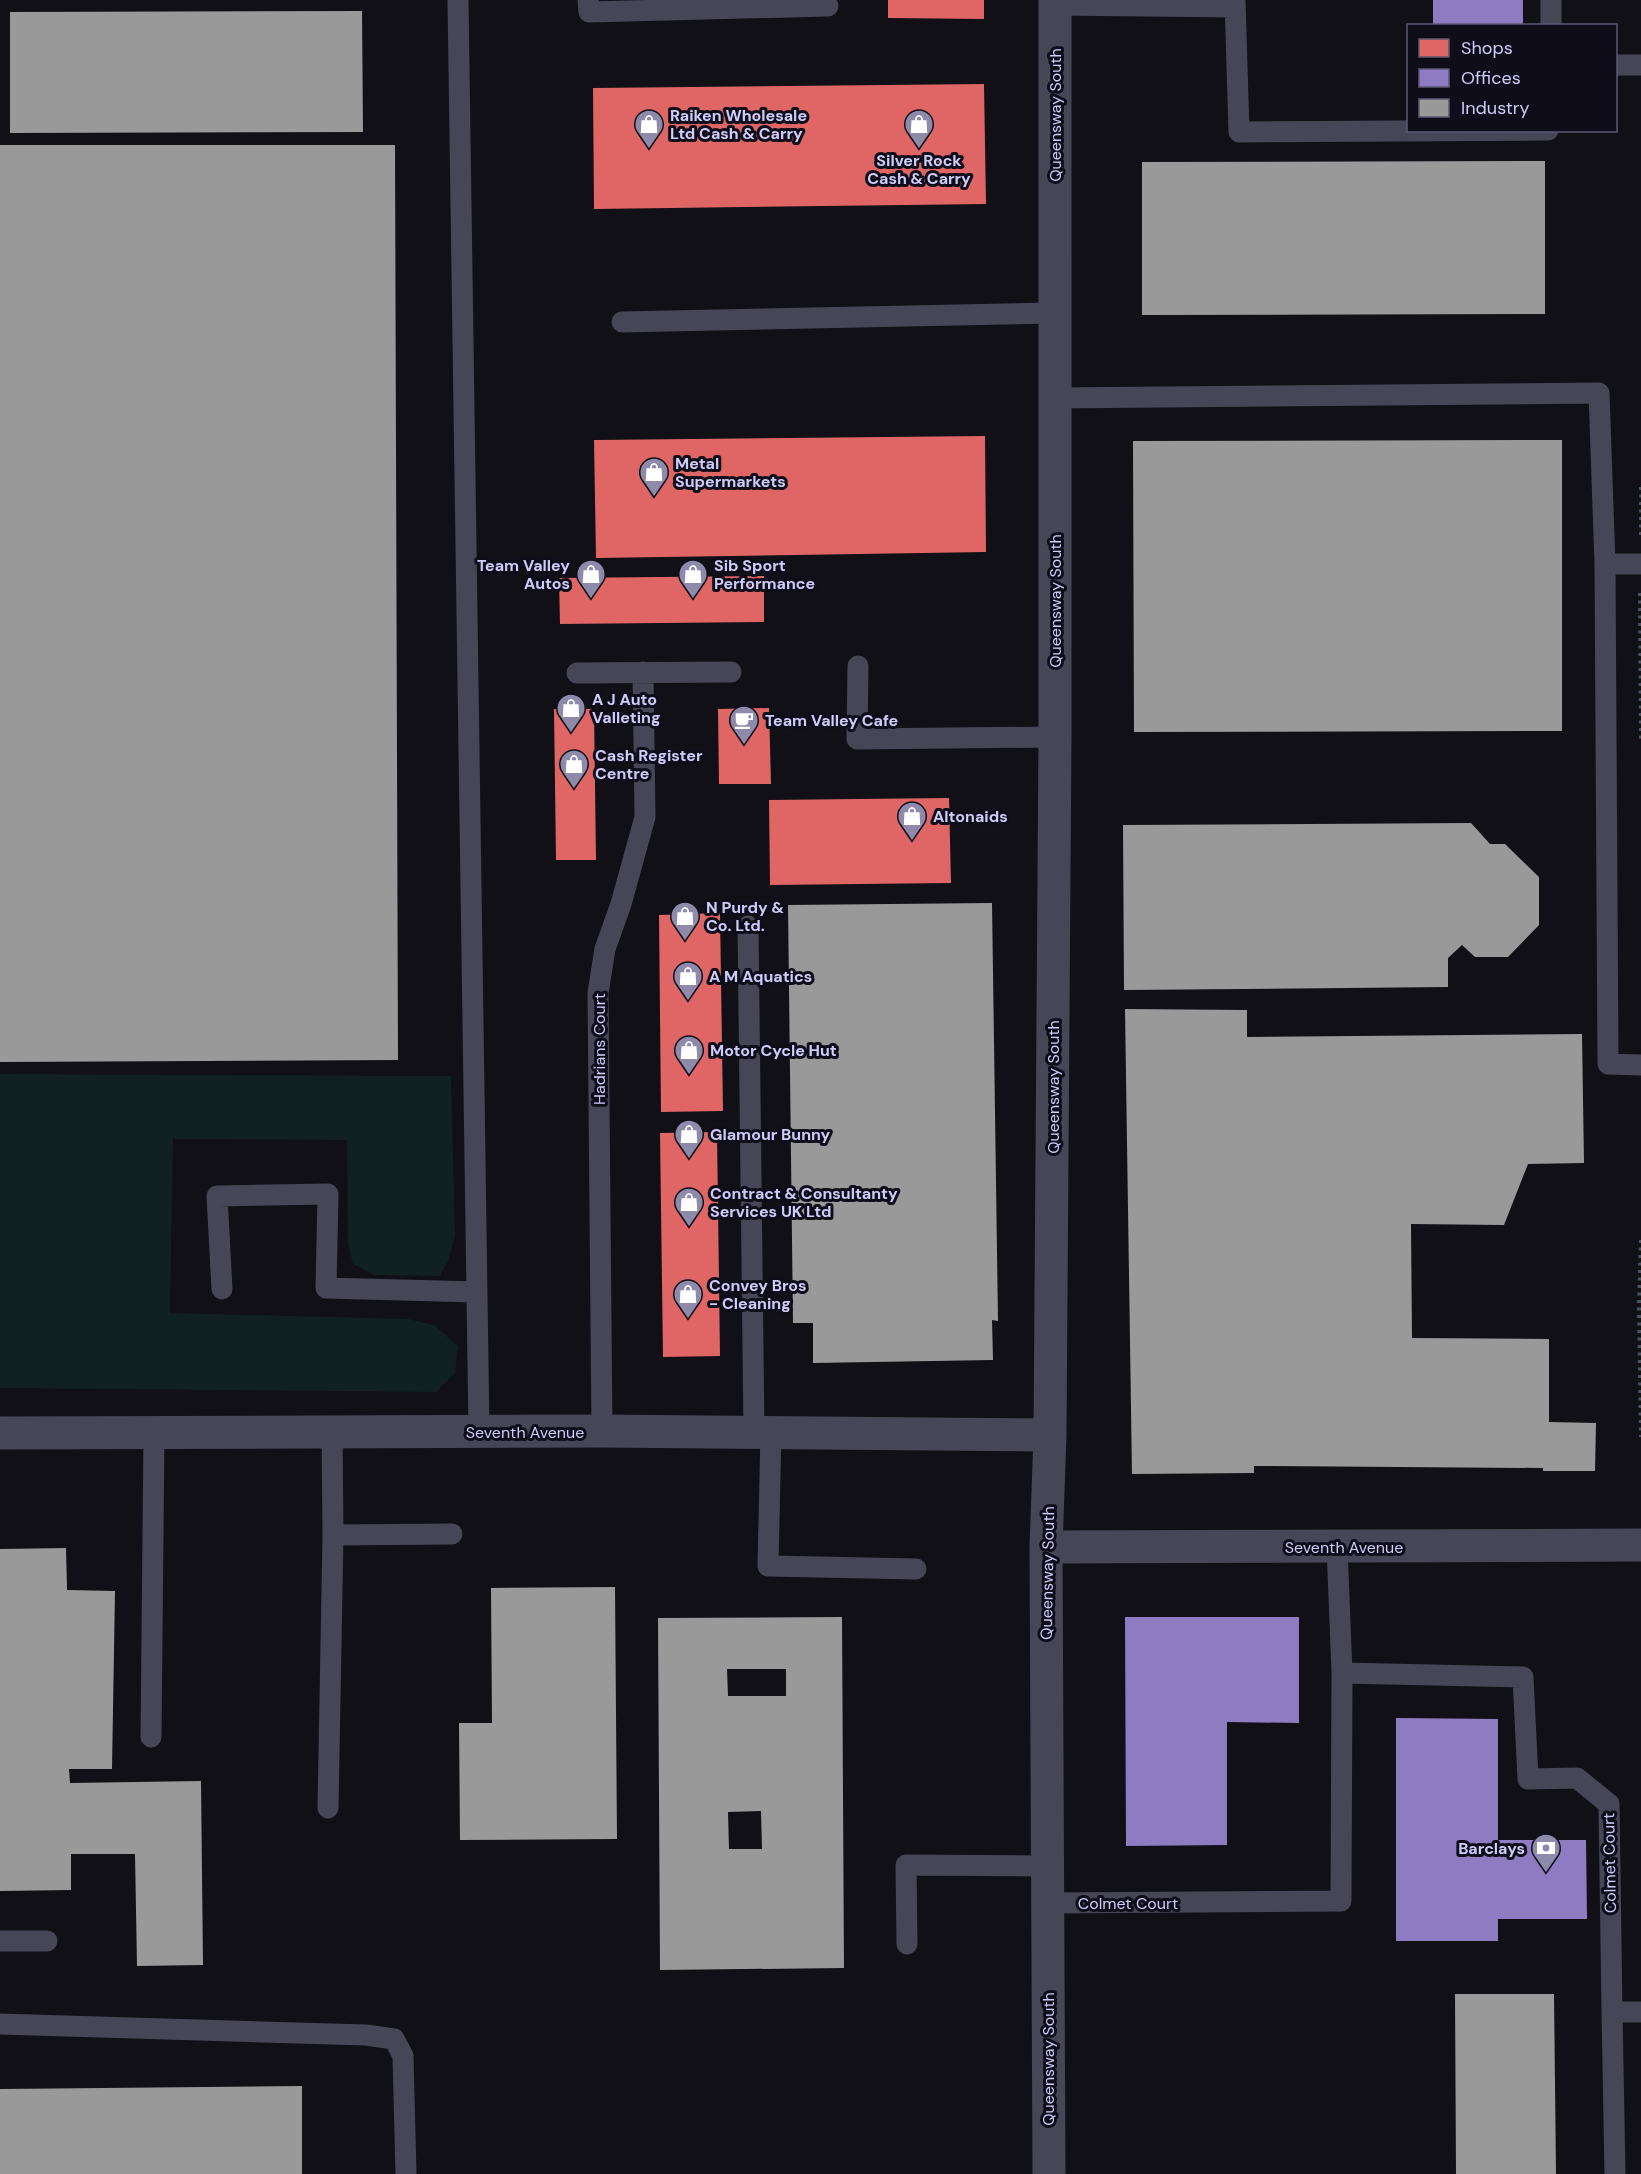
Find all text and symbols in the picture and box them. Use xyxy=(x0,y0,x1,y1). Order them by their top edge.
legend xyxy=(1407,24,1617,132)
text: Shops xyxy=(1461,36,1513,60)
street label: Queensway South xyxy=(1045,48,1066,182)
text: Offices xyxy=(1461,66,1521,90)
text: Industry xyxy=(1461,96,1530,120)
place label: Raiken Wholesale Ltd Cash & Carry xyxy=(670,105,807,144)
shop icon: Raiken Wholesale Ltd Cash & Carry xyxy=(633,108,665,150)
shop icon: Silver Rock Cash & Carry xyxy=(903,108,935,150)
place label: Silver Rock Cash & Carry xyxy=(867,150,971,189)
place label: Metal Supermarkets xyxy=(675,453,786,492)
shop icon: Metal Supermarkets xyxy=(638,456,670,498)
street label: Queensway South xyxy=(1045,534,1066,668)
place label: Team Valley Autos xyxy=(477,555,570,594)
place label: Sib Sport Performance xyxy=(714,555,815,594)
shop icon: Team Valley Autos xyxy=(575,558,607,600)
shop icon: Sib Sport Performance xyxy=(677,558,709,600)
place label: A J Auto Valleting xyxy=(592,689,660,728)
shop icon: A J Auto Valleting xyxy=(555,692,587,734)
cafe icon: Team Valley Cafe xyxy=(728,704,760,746)
place label: Team Valley Cafe xyxy=(765,710,898,731)
place label: Cash Register Centre xyxy=(595,745,703,784)
shop icon: Cash Register Centre xyxy=(558,748,590,790)
shop icon: Altonaids xyxy=(896,800,928,842)
place label: Altonaids xyxy=(933,806,1008,827)
place label: N Purdy & Co. Ltd. xyxy=(706,897,784,936)
shop icon: N Purdy & Co. Ltd. xyxy=(669,900,701,942)
shop icon: A M Aquatics xyxy=(672,960,704,1002)
place label: A M Aquatics xyxy=(709,966,812,987)
street label: Hadrians Court xyxy=(589,993,610,1105)
street label: Queensway South xyxy=(1043,1020,1064,1154)
shop icon: Motor Cycle Hut xyxy=(673,1034,705,1076)
place label: Motor Cycle Hut xyxy=(710,1040,837,1061)
shop icon: Glamour Bunny xyxy=(673,1118,705,1160)
place label: Glamour Bunny xyxy=(710,1124,831,1145)
place label: Contract & Consultanty Services UK Ltd xyxy=(710,1183,898,1222)
shop icon: Contract & Consultanty Services UK Ltd xyxy=(673,1186,705,1228)
place label: Convey Bros - Cleaning xyxy=(709,1275,807,1314)
shop icon: Convey Bros - Cleaning xyxy=(672,1278,704,1320)
street label: Seventh Avenue xyxy=(466,1422,584,1443)
street label: Queensway South xyxy=(1036,1506,1059,1640)
street label: Seventh Avenue xyxy=(1285,1537,1403,1558)
street label: Colmet Court xyxy=(1598,1813,1621,1913)
bank icon: Barclays xyxy=(1530,1832,1562,1874)
place label: Barclays xyxy=(1458,1838,1525,1859)
street label: Colmet Court xyxy=(1078,1893,1178,1914)
street label: Queensway South xyxy=(1038,1992,1059,2126)

